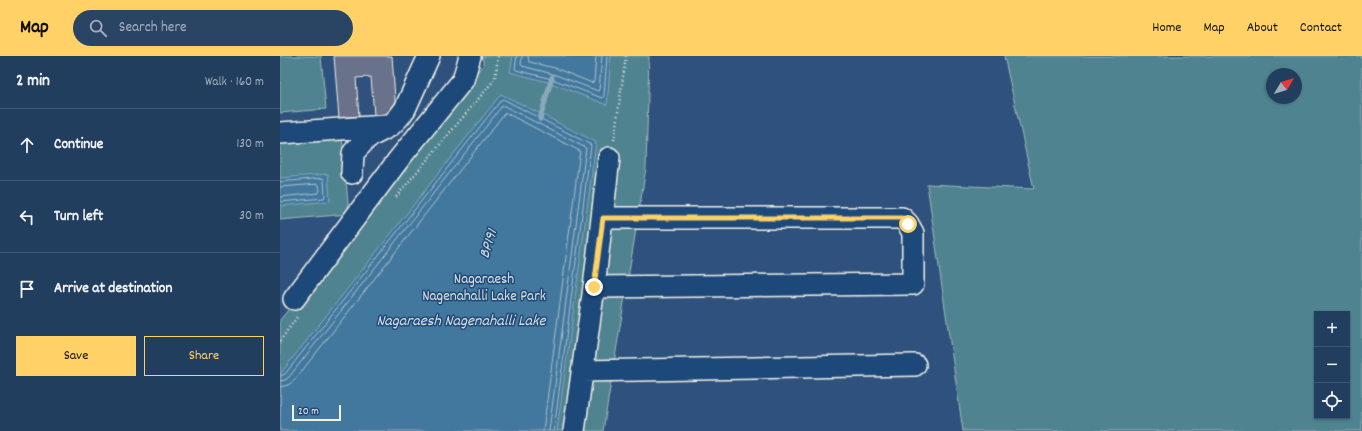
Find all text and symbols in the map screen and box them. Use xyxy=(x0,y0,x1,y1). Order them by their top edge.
search box xyxy=(73,10,353,46)
text: Map xyxy=(20,15,49,42)
icon: search xyxy=(87,17,109,39)
text: Search here xyxy=(119,17,187,39)
text: Home xyxy=(1152,18,1181,38)
text: Map xyxy=(1203,18,1225,38)
text: About xyxy=(1247,18,1278,38)
text: Contact xyxy=(1300,18,1342,38)
north arrow xyxy=(1266,68,1302,104)
text: 2 min xyxy=(16,70,50,94)
text: Walk · 160 m xyxy=(205,73,264,92)
icon: ahead xyxy=(16,134,38,156)
text: Continue xyxy=(54,134,103,156)
text: 130 m xyxy=(236,135,264,154)
icon: left xyxy=(16,206,38,228)
text: Turn left xyxy=(54,206,103,228)
text: 30 m xyxy=(239,207,264,226)
route start xyxy=(899,215,917,233)
water label: BP191 xyxy=(474,225,505,261)
park label: Nagaraesh Nagenahalli Lake Park xyxy=(422,269,546,308)
icon: arrive xyxy=(16,278,38,300)
text: Arrive at destination xyxy=(54,278,172,300)
route end xyxy=(585,278,603,296)
water label: Nagaraesh Nagenahalli Lake xyxy=(376,310,547,333)
map controls xyxy=(1314,311,1350,419)
button: + xyxy=(1314,311,1350,347)
button: Save xyxy=(16,336,136,376)
button: Share xyxy=(144,336,264,376)
button: − xyxy=(1314,347,1350,383)
button: locate xyxy=(1314,383,1350,419)
scale bar xyxy=(292,403,341,422)
text: 20 m xyxy=(298,404,319,420)

